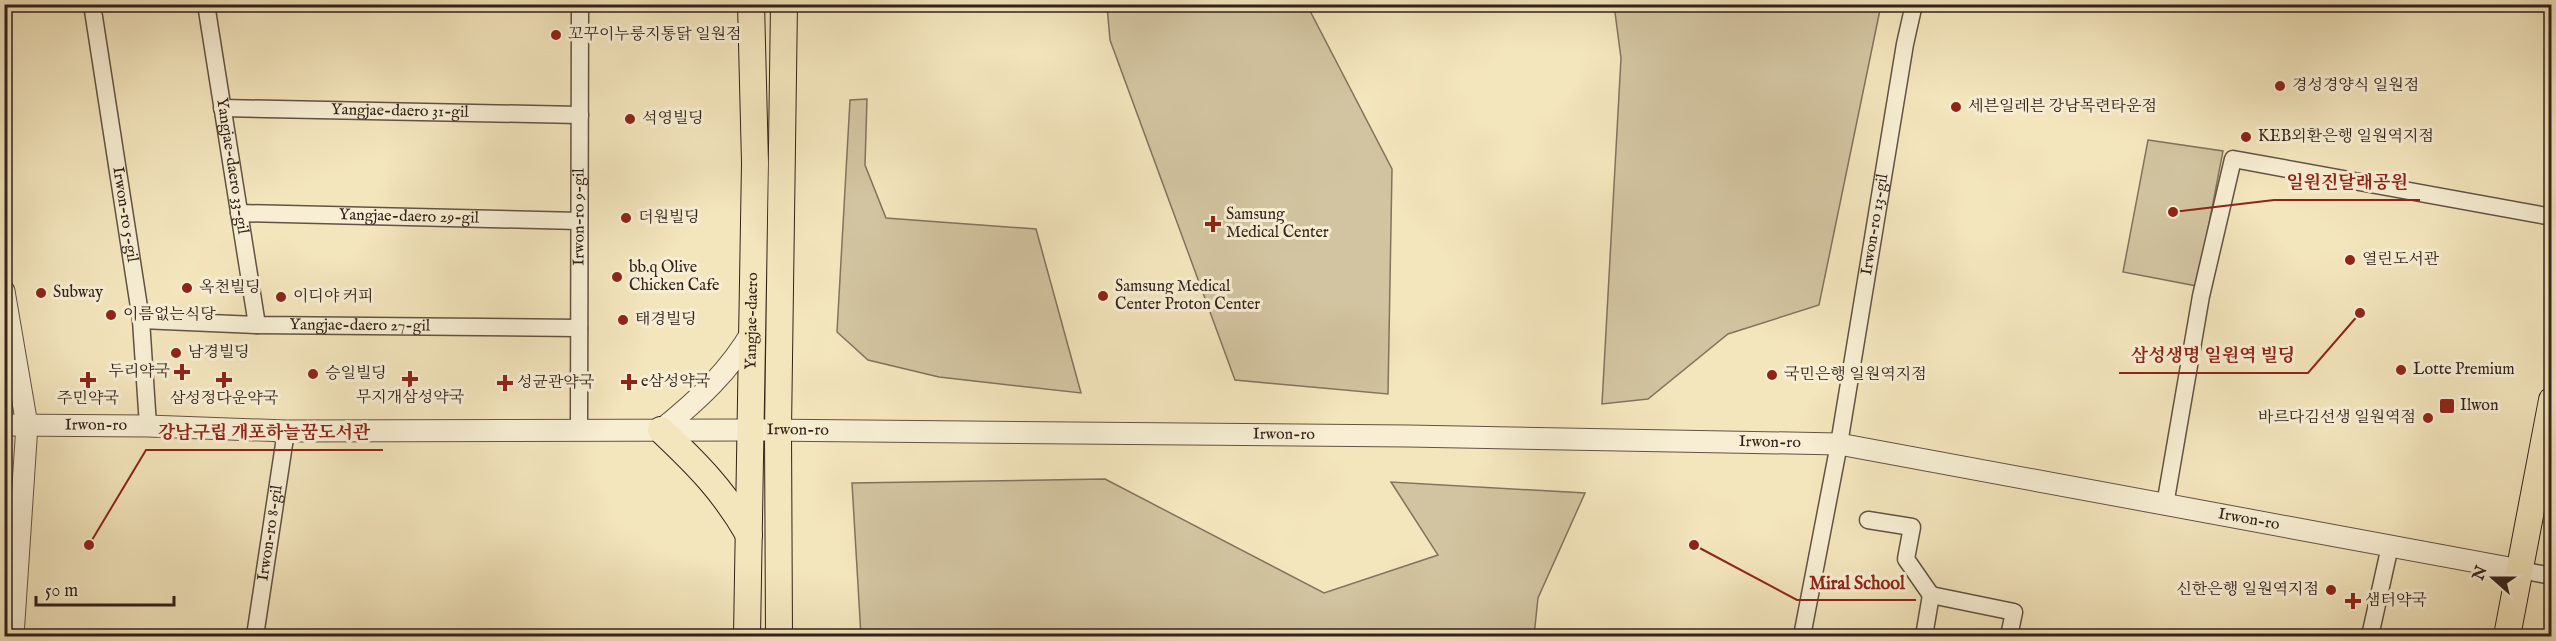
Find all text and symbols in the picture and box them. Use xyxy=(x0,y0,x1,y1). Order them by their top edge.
place label: 꼬꾸이누룽지통닭 일원점 xyxy=(568,25,742,45)
marker: 꼬꾸이누룽지통닭 일원점 xyxy=(549,28,563,42)
place label: 경성경양식 일원점 xyxy=(2292,76,2419,96)
marker: 경성경양식 일원점 xyxy=(2273,79,2287,93)
street label: Yangjae-daero 33-gil xyxy=(211,96,253,236)
place label: 세븐일레븐 강남목련타운점 xyxy=(1968,97,2157,117)
street label: Yangjae-daero 31-gil xyxy=(331,100,470,123)
marker: 세븐일레븐 강남목련타운점 xyxy=(1949,100,1963,114)
place label: 석영빌딩 xyxy=(642,109,704,129)
marker: 석영빌딩 xyxy=(623,112,637,126)
place label: KEB외환은행 일원역지점 xyxy=(2258,127,2434,147)
marker: KEB외환은행 일원역지점 xyxy=(2239,130,2253,144)
callout: 일원진달래공원 xyxy=(2274,164,2420,200)
street label: Irwon-ro 5-gil xyxy=(107,165,142,264)
street label: Irwon-ro 9-gil xyxy=(569,168,590,266)
street label: Irwon-ro 13-gil xyxy=(1857,172,1894,277)
text: 일원진달래공원 xyxy=(2286,172,2408,195)
street label: Yangjae-daero 29-gil xyxy=(339,205,480,229)
place label: Samsung Medical Center xyxy=(1226,205,1329,243)
place label: 더원빌딩 xyxy=(638,208,700,228)
marker: 더원빌딩 xyxy=(619,211,633,225)
marker: Samsung Medical Center xyxy=(1204,215,1222,233)
place label: 열린도서관 xyxy=(2362,250,2440,270)
marker: 열린도서관 xyxy=(2343,253,2357,267)
place label: bb.q Olive Chicken Cafe xyxy=(629,258,719,296)
marker: bb.q Olive Chicken Cafe xyxy=(610,270,624,284)
street label: Yangjae-daero xyxy=(742,272,763,370)
place label: Samsung Medical Center Proton Center xyxy=(1115,277,1260,315)
place label: 옥천빌딩 xyxy=(199,278,261,298)
marker: 옥천빌딩 xyxy=(180,281,194,295)
place label: Subway xyxy=(53,283,103,303)
marker: Subway xyxy=(34,286,48,300)
place label: 이디야 커피 xyxy=(293,287,374,307)
marker: Samsung Medical Center Proton Center xyxy=(1096,289,1110,303)
marker: 이디야 커피 xyxy=(274,290,288,304)
place label: 이름없는식당 xyxy=(123,305,216,325)
marker: 이름없는식당 xyxy=(104,308,118,322)
place label: 태경빌딩 xyxy=(635,310,697,330)
marker: 태경빌딩 xyxy=(616,313,630,327)
street label: Yangjae-daero 27-gil xyxy=(290,315,431,337)
callout: 삼성생명 일원역 빌딩 xyxy=(2119,337,2308,373)
place label: 남경빌딩 xyxy=(188,343,250,363)
text: 삼성생명 일원역 빌딩 xyxy=(2131,345,2295,368)
marker: 남경빌딩 xyxy=(169,346,183,360)
place label: Lotte Premium xyxy=(2413,360,2515,380)
place label: 두리약국 xyxy=(108,362,171,382)
marker: Lotte Premium xyxy=(2394,363,2408,377)
place label: 승일빌딩 xyxy=(325,364,387,384)
marker: 두리약국 xyxy=(175,365,189,379)
place label: 국민은행 일원역지점 xyxy=(1784,365,1927,385)
marker: 승일빌딩 xyxy=(306,367,320,381)
marker: 국민은행 일원역지점 xyxy=(1765,368,1779,382)
marker: 무지개삼성약국 xyxy=(403,372,417,386)
place label: e삼성약국 xyxy=(641,372,711,392)
marker: 주민약국 xyxy=(81,373,95,387)
marker: 삼성정다운약국 xyxy=(217,373,231,387)
place label: 성균관약국 xyxy=(517,373,595,393)
marker: e삼성약국 xyxy=(622,375,636,389)
marker: 성균관약국 xyxy=(498,376,512,390)
place label: 무지개삼성약국 xyxy=(356,388,465,408)
place label: 주민약국 xyxy=(57,389,119,409)
place label: 삼성정다운약국 xyxy=(170,389,279,409)
place label: Ilwon xyxy=(2460,396,2499,416)
marker: Ilwon xyxy=(2438,397,2456,415)
place label: 바르다김선생 일원역점 xyxy=(2258,408,2416,428)
marker: 바르다김선생 일원역점 xyxy=(2421,411,2435,425)
callout: 강남구립 개포하늘꿈도서관 xyxy=(146,414,383,450)
street label: Irwon-ro xyxy=(65,415,128,436)
street label: Irwon-ro xyxy=(767,420,829,441)
text: 강남구립 개포하늘꿈도서관 xyxy=(158,422,371,445)
street label: Irwon-ro xyxy=(1253,425,1315,445)
street label: Irwon-ro xyxy=(1739,432,1801,453)
street label: Irwon-ro 8-gil xyxy=(253,483,288,583)
street label: Irwon-ro xyxy=(2216,504,2282,535)
north arrow xyxy=(2463,548,2523,608)
text: N xyxy=(2469,563,2493,584)
callout: Miral School xyxy=(1797,564,1916,600)
scale bar xyxy=(36,569,174,607)
text: Miral School xyxy=(1809,573,1906,596)
text: 50 m xyxy=(45,580,78,603)
place label: 신한은행 일원역지점 xyxy=(2176,580,2319,600)
marker: 신한은행 일원역지점 xyxy=(2324,583,2338,597)
place label: 샘터약국 xyxy=(2365,591,2427,611)
marker: 샘터약국 xyxy=(2346,594,2360,608)

